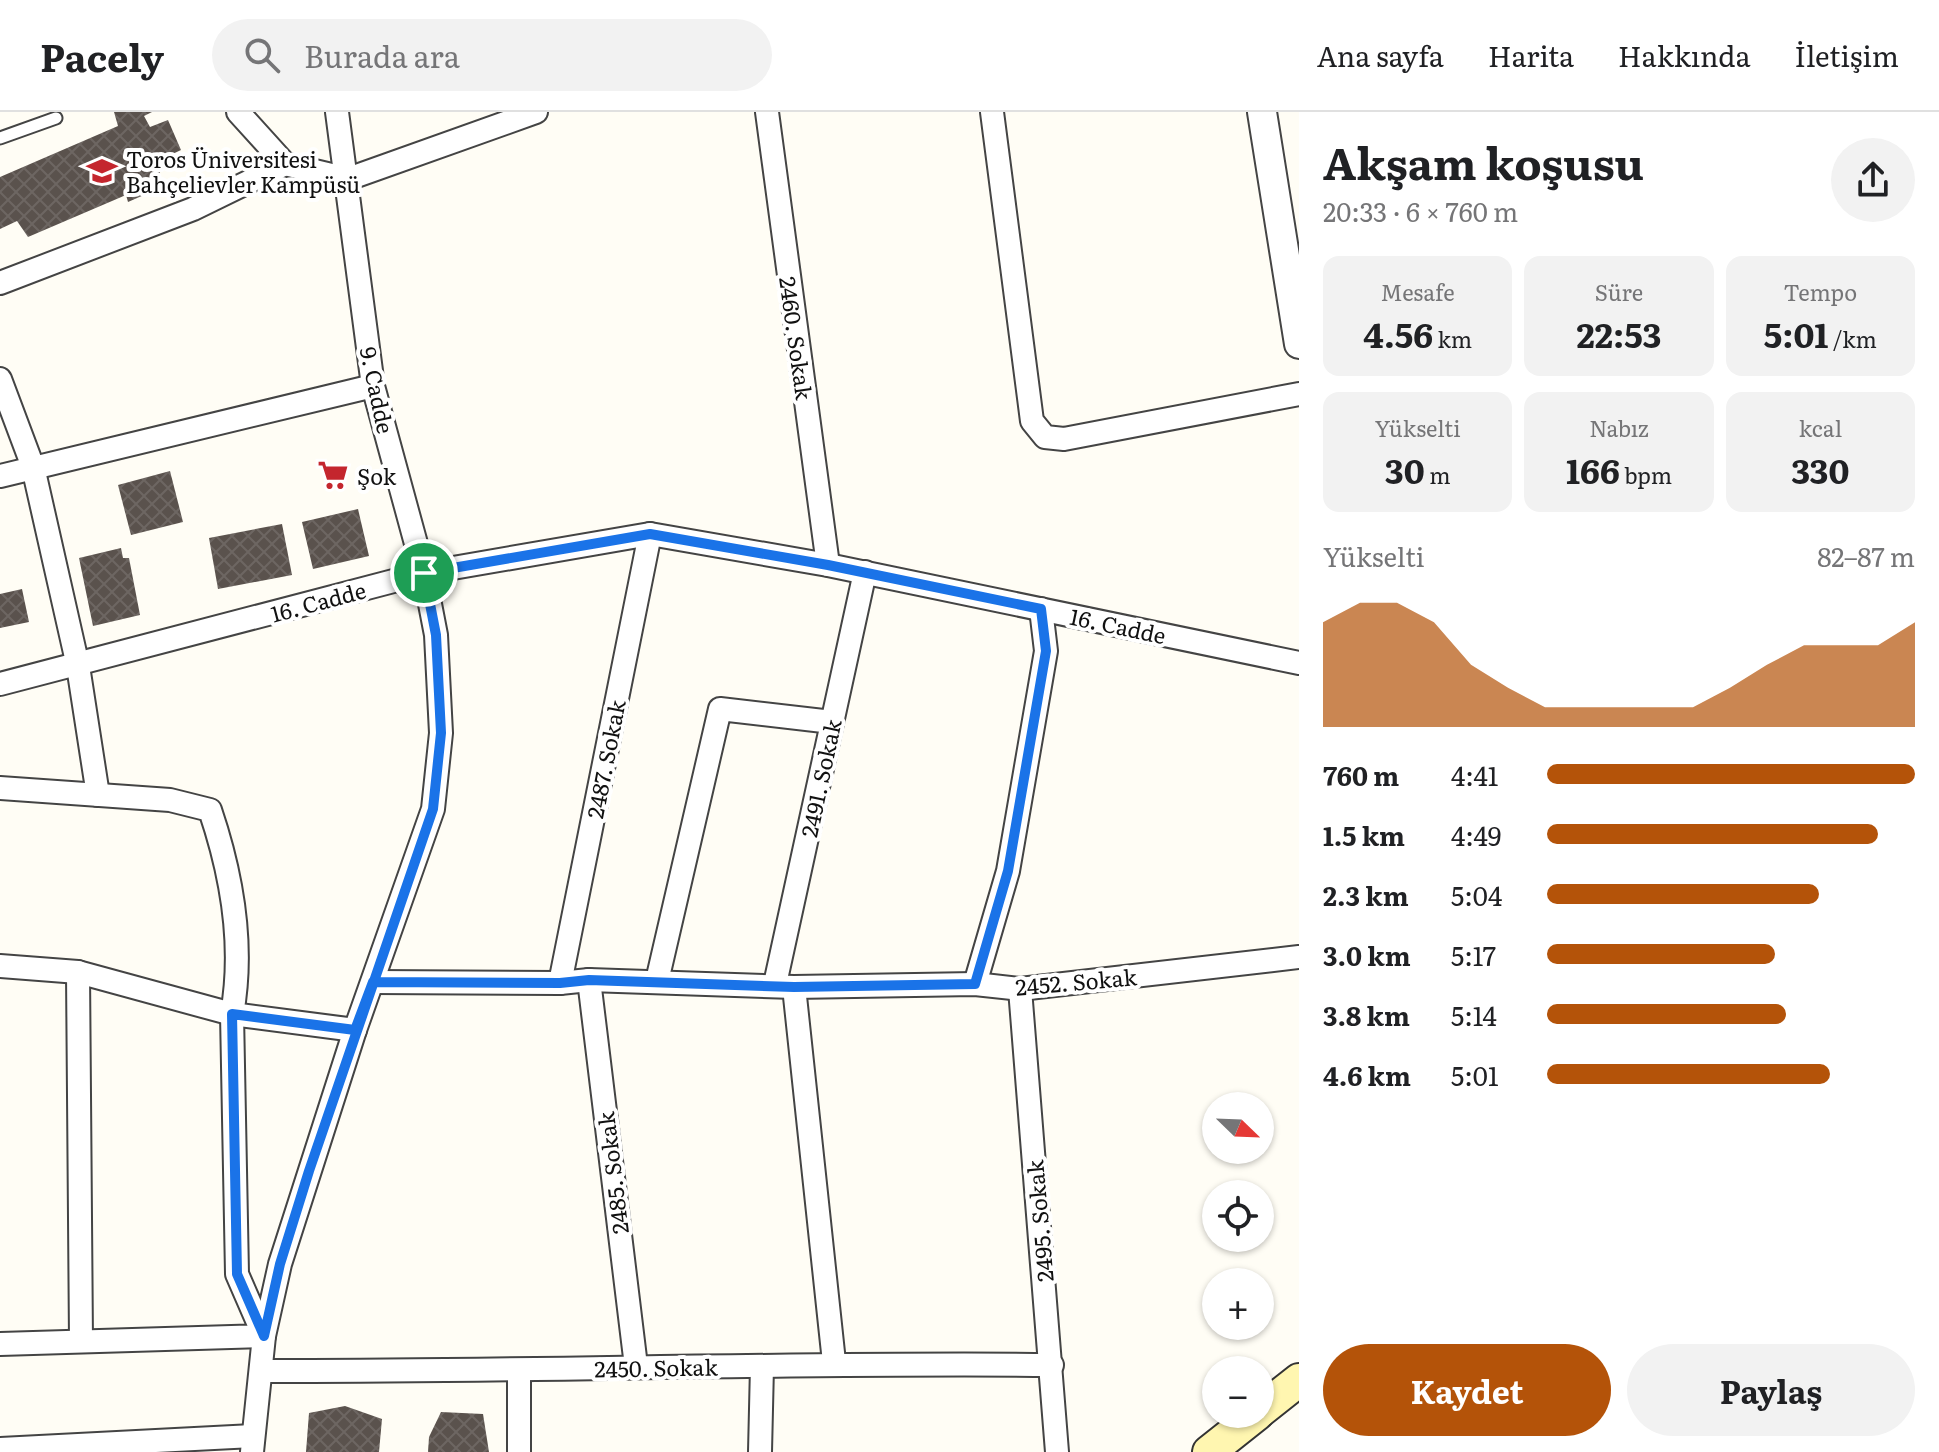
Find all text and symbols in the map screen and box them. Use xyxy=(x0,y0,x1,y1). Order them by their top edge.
search box xyxy=(212,19,772,91)
text: Pacely xyxy=(40,27,164,84)
icon: search xyxy=(240,33,284,77)
text: Burada ara xyxy=(304,33,460,77)
text: Ana sayfa xyxy=(1317,34,1444,76)
text: Harita xyxy=(1488,34,1574,76)
text: Hakkında xyxy=(1618,34,1751,76)
text: İletişim xyxy=(1795,34,1899,76)
text: Akşam koşusu xyxy=(1323,128,1644,194)
button: share xyxy=(1831,138,1915,222)
place label: Toros Üniversitesi Bahçelievler Kampüsü xyxy=(126,142,360,200)
school or university icon: Toros Üniversitesi Bahçelievler Kampüsü xyxy=(85,154,119,188)
text: 20:33 · 6 × 760 m xyxy=(1323,191,1518,230)
street label: 2460. Sokak xyxy=(772,274,822,402)
text: Mesafe xyxy=(1381,275,1455,308)
text: Süre xyxy=(1595,275,1643,308)
text: Tempo xyxy=(1784,275,1857,308)
text: 4.56 xyxy=(1363,308,1433,358)
text: 22:53 xyxy=(1577,308,1661,358)
text: 5:01 xyxy=(1764,308,1828,358)
text: km xyxy=(1433,322,1472,355)
text: /km xyxy=(1828,322,1877,355)
street label: 9. Cadde xyxy=(353,344,403,436)
text: Yükselti xyxy=(1375,411,1461,444)
text: Nabız xyxy=(1589,411,1649,444)
text: kcal xyxy=(1799,411,1842,444)
text: 30 xyxy=(1385,444,1425,494)
text: 166 xyxy=(1566,444,1620,494)
text: 330 xyxy=(1791,444,1849,494)
supermarket icon: Şok xyxy=(316,458,350,492)
text: m xyxy=(1425,458,1451,491)
text: bpm xyxy=(1620,458,1672,491)
place label: Şok xyxy=(357,459,397,492)
text: Yükselti xyxy=(1323,536,1424,575)
text: 82–87 m xyxy=(1817,536,1915,575)
pin xyxy=(390,539,458,607)
icon: arrive xyxy=(402,551,446,595)
street label: 16. Cadde xyxy=(267,572,369,630)
street label: 16. Cadde xyxy=(1067,599,1169,651)
street label: 2487. Sokak xyxy=(577,696,633,821)
street label: 2491. Sokak xyxy=(791,715,849,840)
text: 760 m xyxy=(1323,755,1399,794)
text: 4:41 xyxy=(1451,755,1498,794)
text: 1.5 km xyxy=(1323,815,1405,854)
text: 4:49 xyxy=(1451,815,1501,854)
text: 2.3 km xyxy=(1323,875,1409,914)
text: 5:04 xyxy=(1451,875,1502,914)
text: 3.0 km xyxy=(1323,935,1411,974)
text: 5:17 xyxy=(1451,935,1496,974)
street label: 2452. Sokak xyxy=(1014,959,1139,1003)
text: 3.8 km xyxy=(1323,995,1410,1034)
text: 5:14 xyxy=(1451,995,1497,1034)
text: 4.6 km xyxy=(1323,1055,1411,1094)
text: 5:01 xyxy=(1451,1055,1498,1094)
north arrow xyxy=(1202,1092,1274,1164)
map controls xyxy=(1202,1092,1274,1428)
street label: 2485. Sokak xyxy=(588,1110,636,1236)
street label: 2495. Sokak xyxy=(1017,1158,1061,1283)
button: locate xyxy=(1202,1180,1274,1252)
button: + xyxy=(1202,1268,1274,1340)
button: Kaydet xyxy=(1323,1344,1611,1436)
button: Paylaş xyxy=(1627,1344,1915,1436)
street label: 2450. Sokak xyxy=(594,1349,719,1385)
button: − xyxy=(1202,1356,1274,1428)

